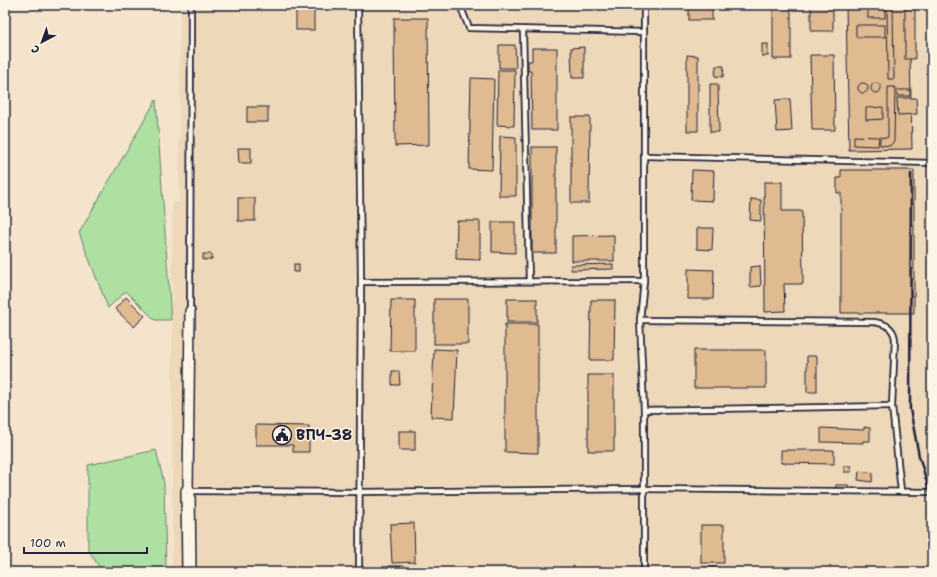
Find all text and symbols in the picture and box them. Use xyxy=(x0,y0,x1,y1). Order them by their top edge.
north arrow xyxy=(22,22,62,62)
text: С xyxy=(28,41,43,57)
public building icon: ВПЧ-38 xyxy=(271,424,293,446)
place label: ВПЧ-38 xyxy=(296,425,352,445)
scale bar xyxy=(24,529,147,555)
text: 100 m xyxy=(30,535,66,551)

